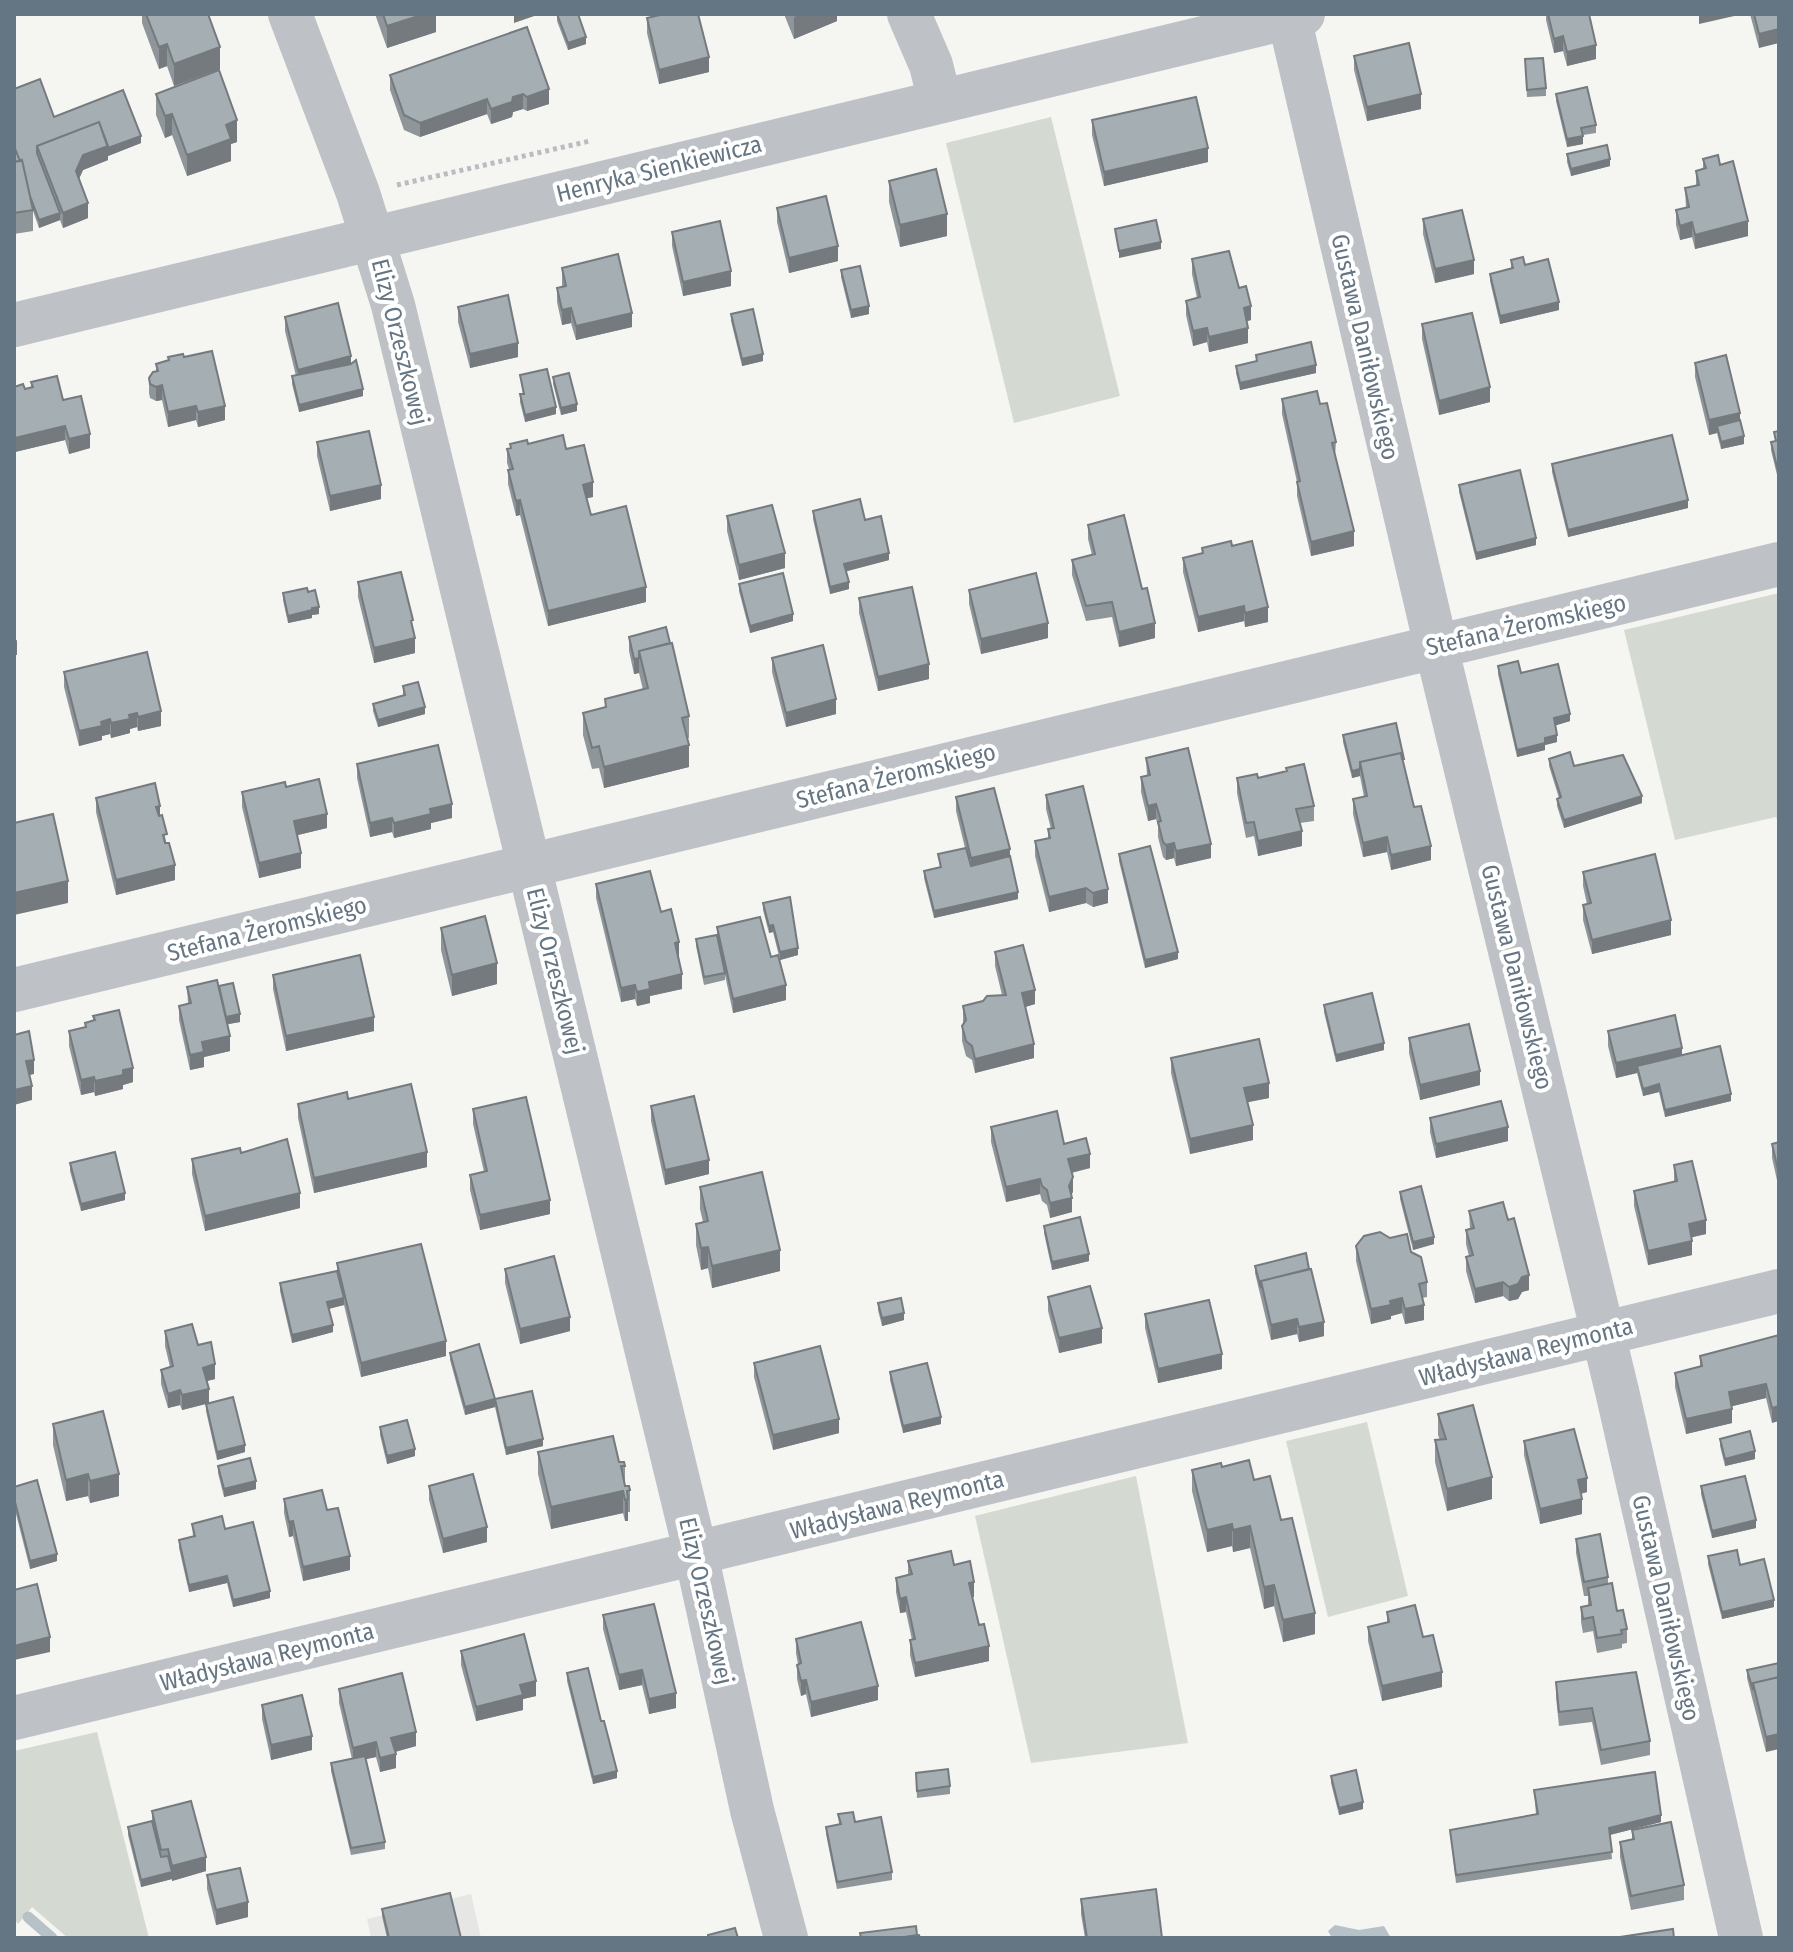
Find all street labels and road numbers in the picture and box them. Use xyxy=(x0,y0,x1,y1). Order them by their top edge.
street label: Henryka Sienkiewicza xyxy=(553,130,765,208)
street label: Gustawa Daniłowskiego xyxy=(1325,231,1405,463)
street label: Elizy Orzeszkowej xyxy=(366,256,434,428)
street label: Stefana Żeromskiego xyxy=(1423,588,1629,662)
street label: Stefana Żeromskiego xyxy=(794,738,998,814)
street label: Gustawa Daniłowskiego xyxy=(1475,862,1559,1092)
street label: Elizy Orzeszkowej xyxy=(521,885,589,1057)
street label: Stefana Żeromskiego xyxy=(165,891,369,967)
street label: Władysława Reymonta xyxy=(1416,1312,1636,1392)
street label: Władysława Reymonta xyxy=(787,1465,1007,1545)
street label: Gustawa Daniłowskiego xyxy=(1626,1492,1706,1724)
street label: Elizy Orzeszkowej xyxy=(673,1515,739,1687)
street label: Władysława Reymonta xyxy=(157,1617,377,1697)

